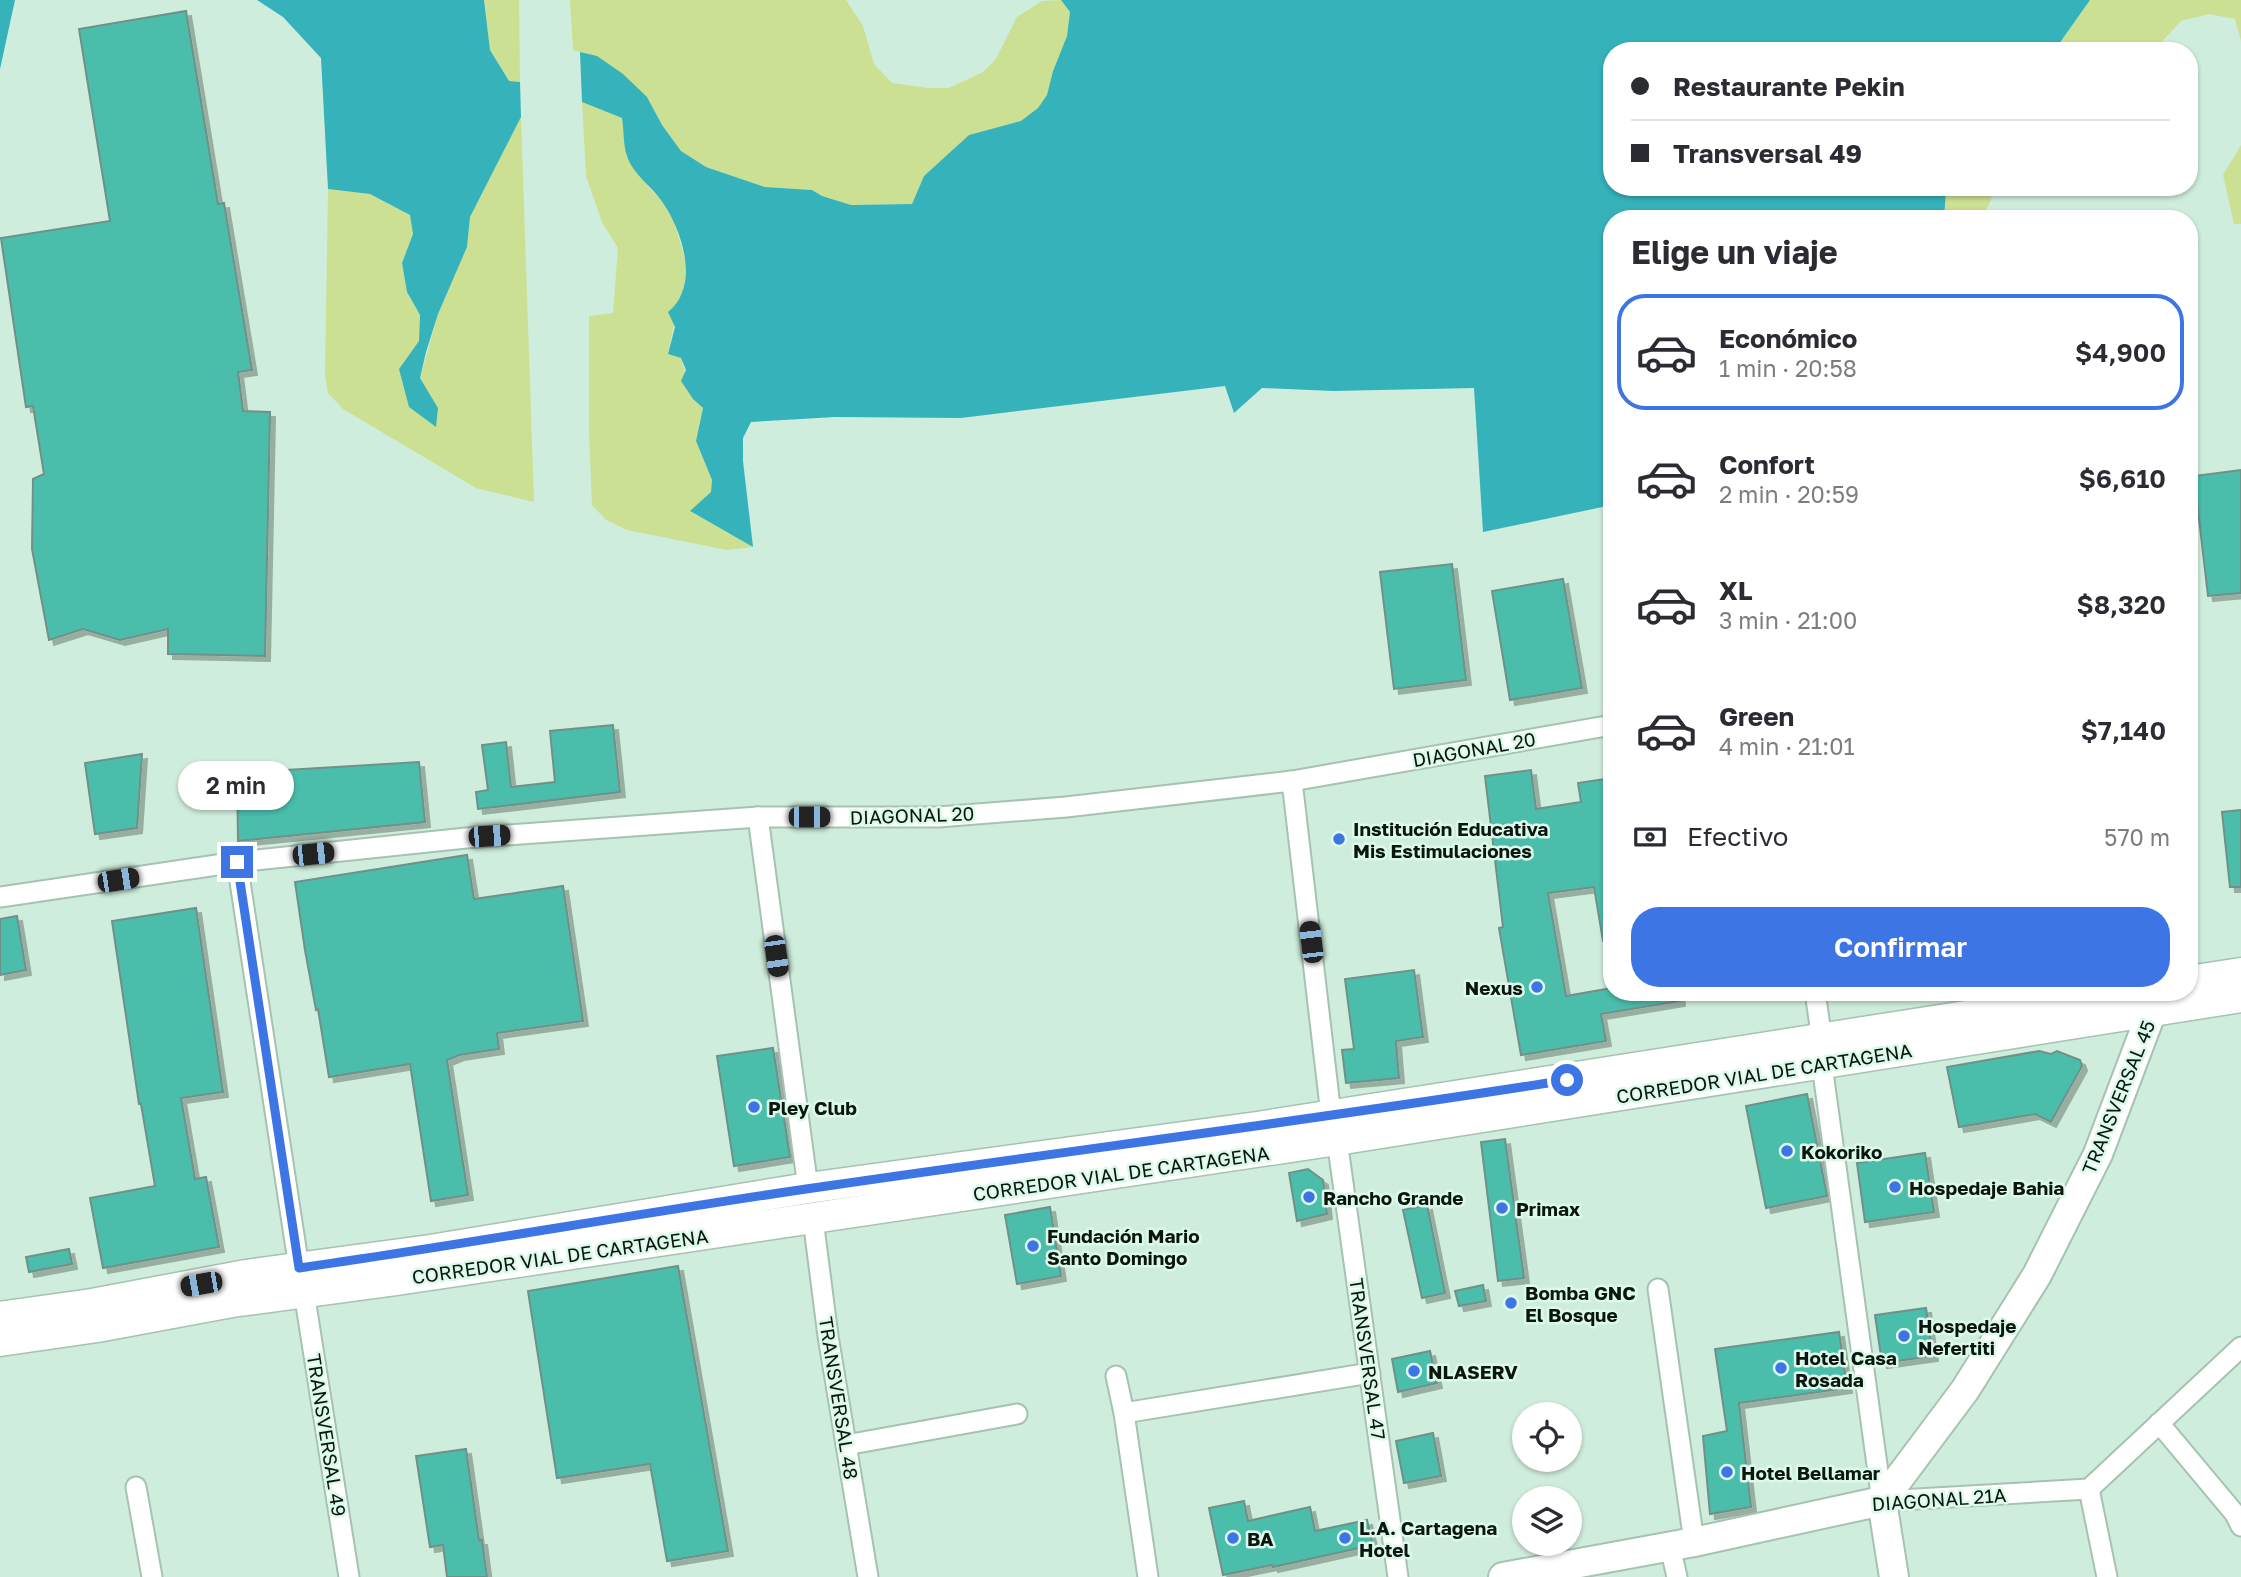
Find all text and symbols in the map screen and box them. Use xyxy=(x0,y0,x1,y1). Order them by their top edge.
text: Restaurante Pekin xyxy=(1673,71,1905,102)
text: Transversal 49 xyxy=(1673,138,1862,169)
text: Elige un viaje xyxy=(1631,233,1838,271)
icon: car xyxy=(1635,321,1698,384)
text: Económico xyxy=(1719,323,1857,354)
text: $4,900 xyxy=(2075,337,2166,368)
text: 1 min · 20:58 xyxy=(1719,354,1857,382)
icon: car xyxy=(1635,447,1698,510)
text: Confort xyxy=(1719,449,1815,480)
text: $6,610 xyxy=(2079,463,2166,494)
text: 2 min · 20:59 xyxy=(1719,480,1859,508)
icon: car xyxy=(1635,573,1698,636)
text: XL xyxy=(1719,575,1753,606)
text: $8,320 xyxy=(2077,589,2166,620)
text: 3 min · 21:00 xyxy=(1719,606,1857,634)
icon: car xyxy=(1635,699,1698,762)
text: Green xyxy=(1719,701,1794,732)
text: $7,140 xyxy=(2081,715,2166,746)
street label: DIAGONAL 20 xyxy=(1411,727,1537,771)
text: 4 min · 21:01 xyxy=(1719,732,1855,760)
callout: 2 min xyxy=(179,760,295,810)
text: 2 min xyxy=(206,771,266,799)
street label: DIAGONAL 20 xyxy=(849,801,975,829)
car xyxy=(789,807,831,828)
place label: Institución Educativa Mis Estimulaciones xyxy=(1353,817,1548,862)
icon: cash xyxy=(1631,818,1669,856)
text: Efectivo xyxy=(1687,821,1788,852)
text: 570 m xyxy=(2104,823,2170,851)
car xyxy=(468,824,511,848)
marker: Institución Educativa Mis Estimulaciones xyxy=(1331,831,1347,847)
car xyxy=(292,841,335,867)
route end xyxy=(221,846,253,878)
car xyxy=(96,866,141,894)
button: Confirmar xyxy=(1631,907,2170,987)
car xyxy=(1299,920,1324,964)
car xyxy=(763,934,790,978)
place label: Nexus xyxy=(1465,976,1523,999)
marker: Nexus xyxy=(1529,979,1545,995)
street label: TRANSVERSAL 45 xyxy=(2077,1017,2159,1177)
street label: CORREDOR VIAL DE CARTAGENA xyxy=(1615,1038,1914,1108)
route start xyxy=(1551,1064,1583,1096)
place label: Pley Club xyxy=(768,1096,857,1119)
marker: Pley Club xyxy=(746,1099,762,1115)
place label: Kokoriko xyxy=(1801,1140,1883,1163)
street label: CORREDOR VIAL DE CARTAGENA xyxy=(971,1141,1271,1205)
marker: Kokoriko xyxy=(1779,1143,1795,1159)
place label: Hospedaje Bahia xyxy=(1909,1176,2064,1199)
marker: Hospedaje Bahia xyxy=(1887,1179,1903,1195)
place label: Rancho Grande xyxy=(1323,1186,1464,1209)
marker: Rancho Grande xyxy=(1301,1189,1317,1205)
place label: Primax xyxy=(1516,1197,1580,1220)
marker: Primax xyxy=(1494,1200,1510,1216)
street label: CORREDOR VIAL DE CARTAGENA xyxy=(410,1224,710,1288)
place label: Fundación Mario Santo Domingo xyxy=(1047,1224,1200,1269)
marker: Fundación Mario Santo Domingo xyxy=(1025,1238,1041,1254)
car xyxy=(179,1270,224,1298)
street label: TRANSVERSAL 47 xyxy=(1345,1277,1391,1441)
place label: Bomba GNC El Bosque xyxy=(1525,1281,1636,1326)
marker: Bomba GNC El Bosque xyxy=(1503,1295,1519,1311)
place label: Hospedaje Nefertiti xyxy=(1918,1314,2017,1359)
street label: TRANSVERSAL 48 xyxy=(815,1315,863,1481)
marker: Hospedaje Nefertiti xyxy=(1896,1328,1912,1344)
place label: Hotel Casa Rosada xyxy=(1795,1346,1897,1391)
street label: TRANSVERSAL 49 xyxy=(303,1352,351,1518)
place label: NLASERV xyxy=(1428,1360,1518,1383)
marker: Hotel Casa Rosada xyxy=(1773,1360,1789,1376)
marker: NLASERV xyxy=(1406,1363,1422,1379)
map controls xyxy=(1512,1402,1582,1556)
button: locate xyxy=(1512,1402,1582,1472)
place label: Hotel Bellamar xyxy=(1741,1461,1881,1484)
marker: Hotel Bellamar xyxy=(1719,1464,1735,1480)
street label: DIAGONAL 21A xyxy=(1871,1483,2007,1515)
button: layers xyxy=(1512,1486,1582,1556)
place label: L.A. Cartagena Hotel xyxy=(1359,1516,1497,1561)
place label: BA xyxy=(1247,1527,1274,1550)
marker: BA xyxy=(1225,1530,1241,1546)
marker: L.A. Cartagena Hotel xyxy=(1337,1530,1353,1546)

